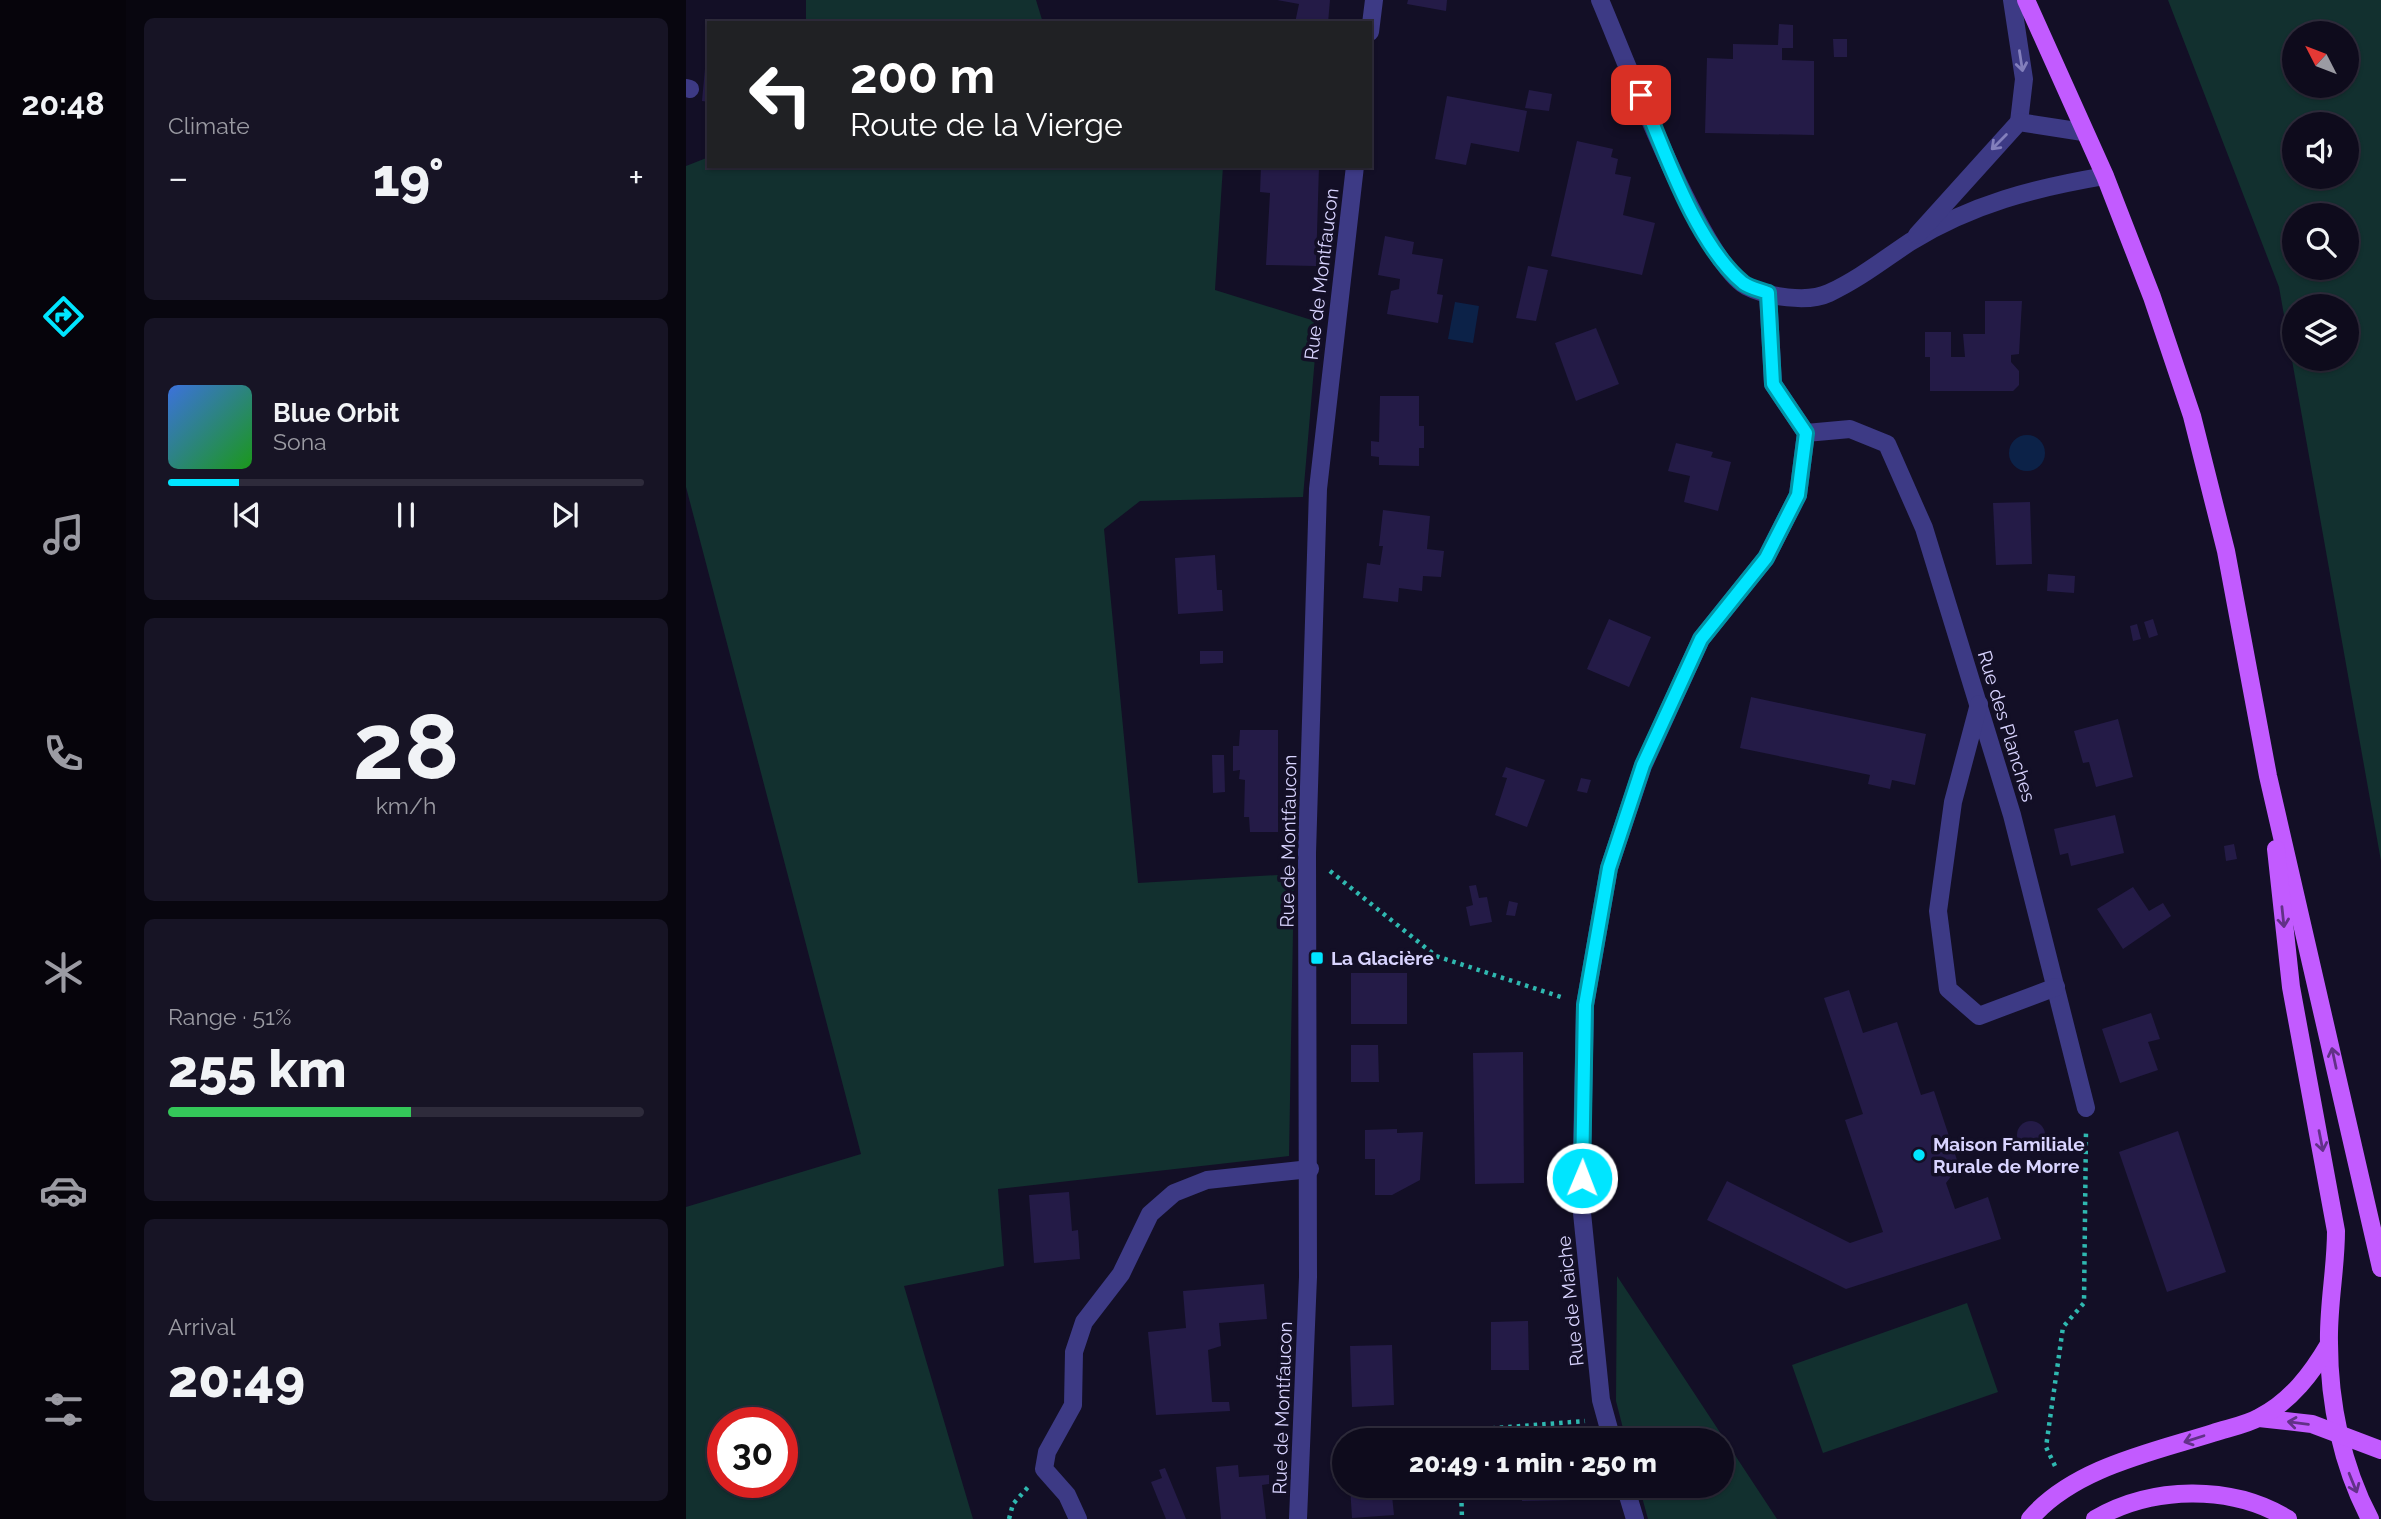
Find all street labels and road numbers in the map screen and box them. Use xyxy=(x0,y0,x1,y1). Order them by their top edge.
street label: Rue de Montfaucon xyxy=(1300,187,1342,361)
street label: Rue des Planches xyxy=(1974,648,2040,804)
street label: Rue de Montfaucon xyxy=(1275,754,1301,928)
street label: Rue de Maiche xyxy=(1552,1235,1588,1367)
street label: Rue de Montfaucon xyxy=(1268,1321,1296,1495)

